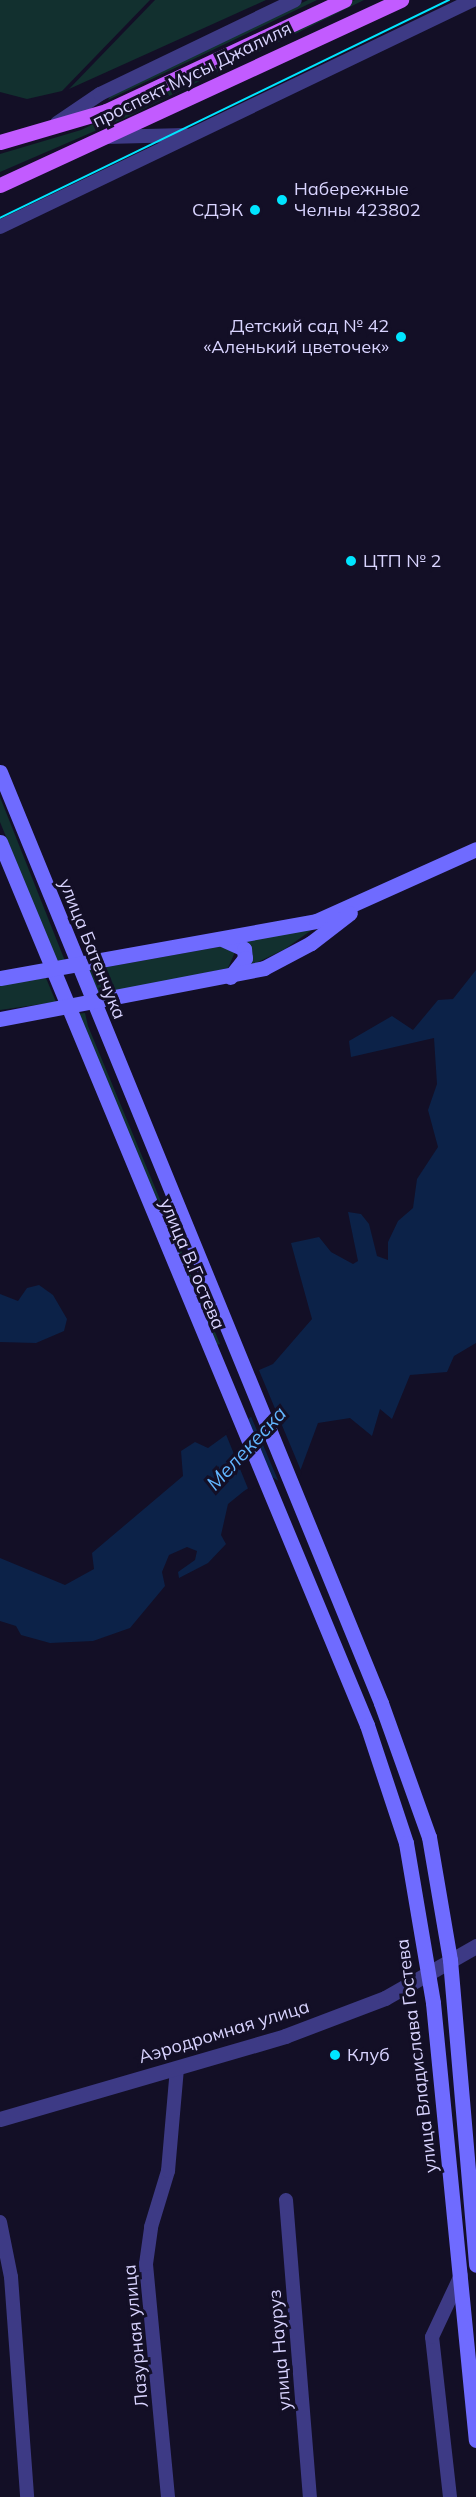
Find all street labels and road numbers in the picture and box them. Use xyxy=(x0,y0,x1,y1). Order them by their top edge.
street label: проспект Мусы Джалиля xyxy=(89,17,295,133)
street label: улица Батенчука xyxy=(54,876,130,1022)
street label: улица В.Гостева xyxy=(155,1195,229,1333)
street label: улица Владислава Гостева xyxy=(392,1938,442,2174)
street label: Аэродромная улица xyxy=(136,1996,312,2068)
street label: Лазурная улица xyxy=(119,2264,153,2408)
street label: улица Науруз xyxy=(264,2289,296,2411)

